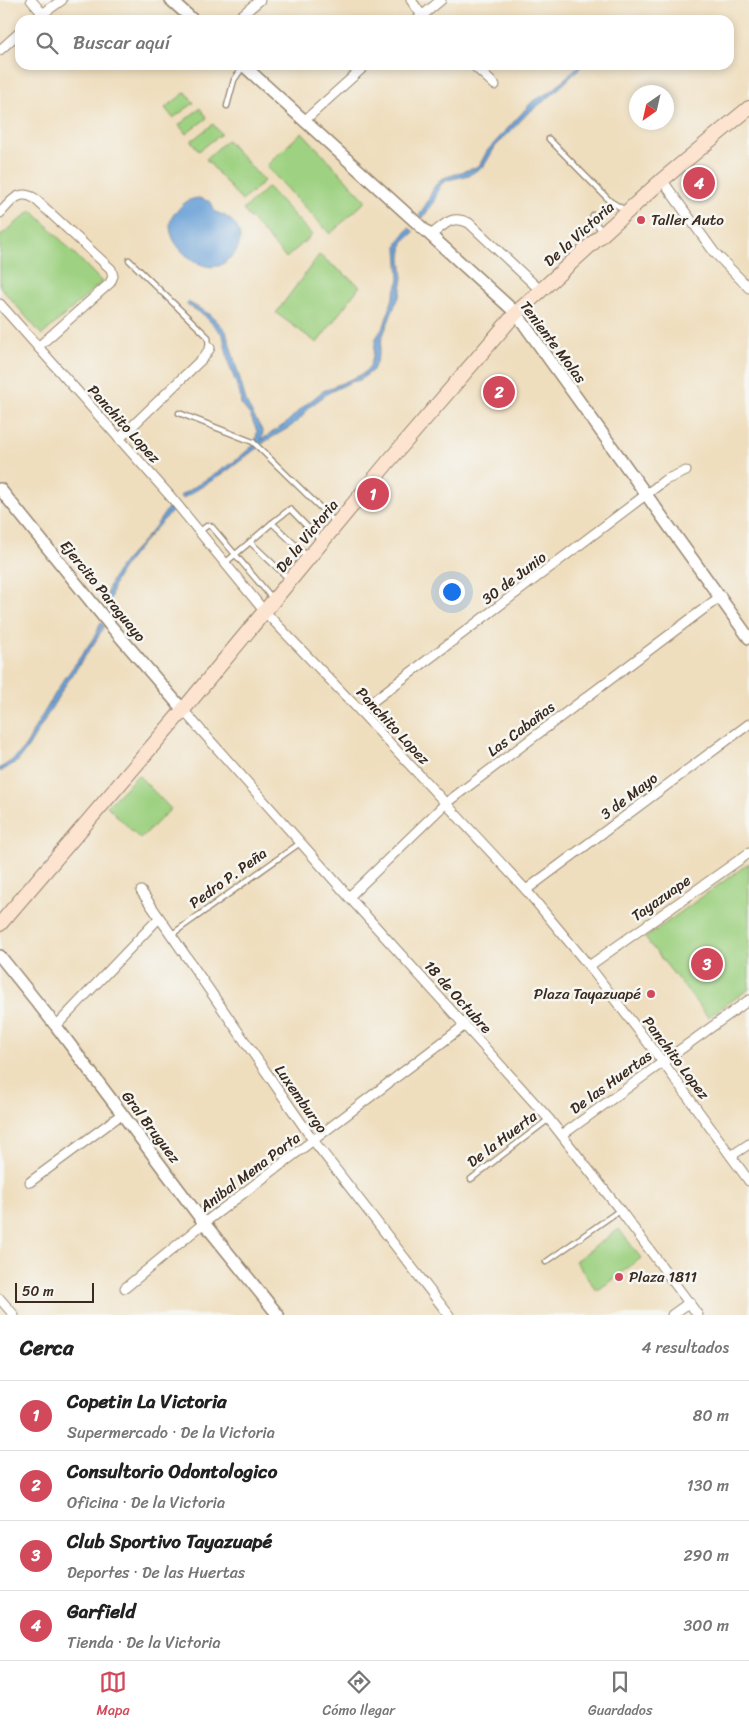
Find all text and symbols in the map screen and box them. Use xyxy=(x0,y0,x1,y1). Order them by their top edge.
search box xyxy=(15,15,734,70)
text: Buscar aquí xyxy=(73,26,170,59)
icon: search xyxy=(33,29,61,57)
north arrow xyxy=(629,85,674,130)
pin: 4 xyxy=(683,164,715,202)
street label: De la Victoria xyxy=(537,194,621,273)
place label: Taller Auto xyxy=(651,207,724,233)
marker: Taller Auto xyxy=(635,214,647,226)
street label: Teniente Molas xyxy=(513,295,593,389)
pin: 2 xyxy=(483,373,515,411)
street label: Panchito Lopez xyxy=(81,378,167,470)
pin: 1 xyxy=(357,475,389,513)
street label: De la Victoria xyxy=(269,493,345,578)
street label: Ejercito Paraguayo xyxy=(53,534,153,648)
street label: 30 de Junio xyxy=(476,545,552,611)
your location xyxy=(439,579,465,605)
street label: Panchito Lopez xyxy=(350,681,437,772)
street label: Las Cabañas xyxy=(481,694,561,763)
street label: 3 de Mayo xyxy=(595,765,664,826)
street label: Pedro P. Peña xyxy=(184,840,273,915)
street label: Tayazuape xyxy=(626,868,697,928)
pin: 3 xyxy=(691,945,723,983)
street label: 18 de Octubre xyxy=(418,954,498,1040)
place label: Plaza Tayazuapé xyxy=(534,981,641,1007)
marker: Plaza Tayazuapé xyxy=(645,988,657,1000)
street label: Panchito Lopez xyxy=(636,1010,717,1106)
street label: De las Huertas xyxy=(564,1043,658,1121)
street label: Luxemburgo xyxy=(268,1059,335,1139)
street label: Gral Bruguez xyxy=(115,1085,188,1170)
street label: De la Huerta xyxy=(461,1104,543,1174)
street label: Anibal Mena Porta xyxy=(193,1125,306,1219)
place label: Plaza 1811 xyxy=(629,1264,697,1290)
marker: Plaza 1811 xyxy=(613,1271,625,1283)
text: 50 m xyxy=(22,1279,54,1304)
scale bar xyxy=(15,1280,94,1303)
text: Cerca xyxy=(20,1329,74,1367)
text: 4 resultados xyxy=(641,1333,729,1362)
text: Copetin La Victoria xyxy=(67,1385,227,1418)
text: 1 xyxy=(33,1401,39,1430)
text: 80 m xyxy=(693,1401,729,1430)
text: Supermercado · De la Victoria xyxy=(67,1418,275,1447)
text: Consultorio Odontologico xyxy=(67,1455,277,1488)
text: 2 xyxy=(31,1471,41,1500)
text: 130 m xyxy=(687,1471,729,1500)
text: Oficina · De la Victoria xyxy=(67,1488,225,1517)
text: Club Sportivo Tayazuapé xyxy=(67,1525,272,1558)
text: 3 xyxy=(32,1541,40,1570)
text: 290 m xyxy=(683,1541,729,1570)
text: Deportes · De las Huertas xyxy=(67,1558,245,1587)
text: Garfield xyxy=(67,1595,135,1628)
text: 4 xyxy=(31,1611,41,1640)
text: 300 m xyxy=(684,1611,729,1640)
text: Tienda · De la Victoria xyxy=(67,1628,220,1657)
tab: Mapa xyxy=(97,1668,129,1723)
tab: Cómo llegar xyxy=(323,1668,395,1723)
tab: Guardados xyxy=(588,1668,652,1723)

